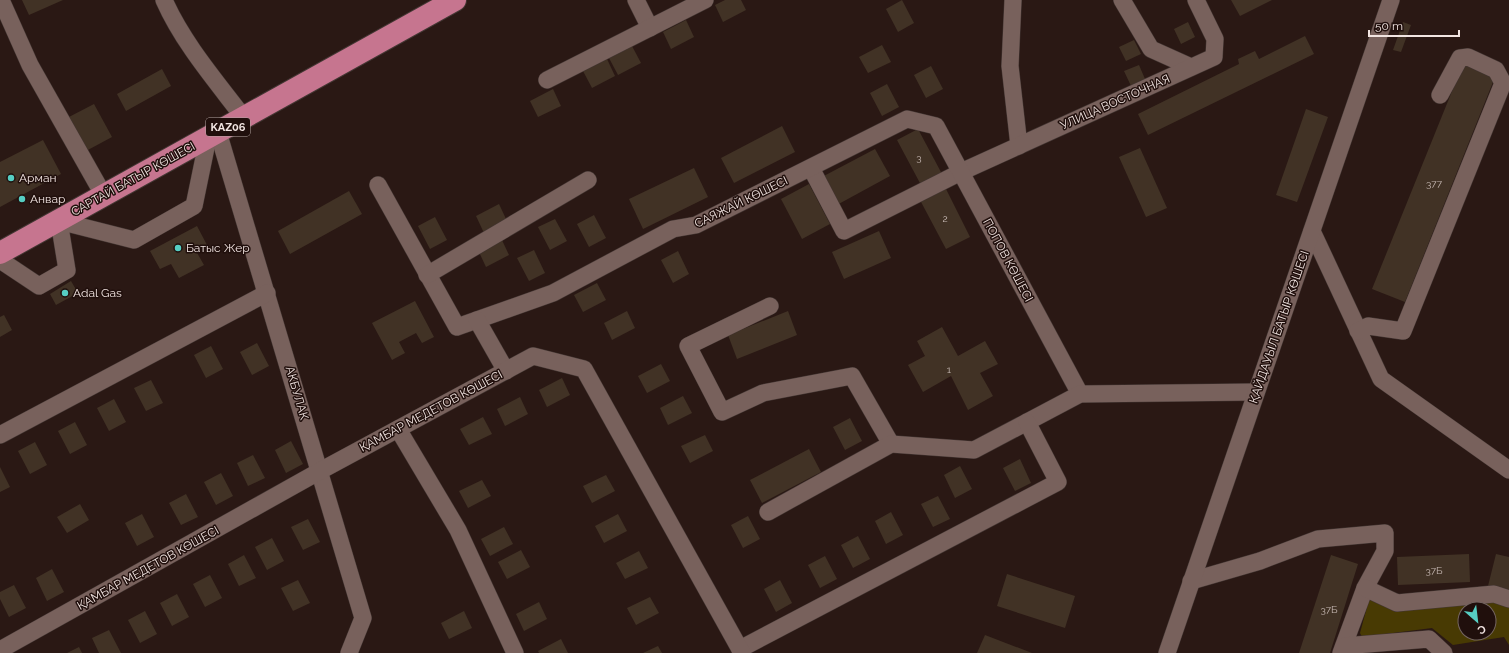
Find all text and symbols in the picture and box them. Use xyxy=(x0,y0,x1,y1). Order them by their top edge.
scale bar xyxy=(1369,12,1459,38)
text: 50 m xyxy=(1375,19,1403,33)
street label: УЛИЦА ВОСТОЧНАЯ xyxy=(1058,72,1172,132)
road number: KАZ06 xyxy=(206,118,250,136)
street label: САРТАЙ БАТЫР КӨШЕСІ xyxy=(69,139,197,219)
house number: 3 xyxy=(916,152,922,163)
place label: Арман xyxy=(19,171,56,185)
marker: Арман xyxy=(6,173,16,183)
street label: САЯЖАЙ КӨШЕСІ xyxy=(692,173,790,231)
house number: 377 xyxy=(1426,178,1443,189)
place label: Анвар xyxy=(30,192,65,206)
marker: Анвар xyxy=(17,194,27,204)
house number: 2 xyxy=(942,213,948,224)
street label: ПОПОВ КӨШЕСІ xyxy=(980,216,1036,304)
place label: Батыс Жер xyxy=(186,241,250,255)
marker: Батыс Жер xyxy=(173,243,183,253)
street label: ҚАЙДАУЫЛ БАТЫР КӨШЕСІ xyxy=(1246,249,1312,405)
place label: Adal Gas xyxy=(73,286,122,300)
marker: Adal Gas xyxy=(60,288,70,298)
street label: АКБУЛАК xyxy=(283,364,311,422)
house number: 1 xyxy=(947,364,952,375)
street label: ҚАМБАР МЕДЕТОВ КӨШЕСІ xyxy=(357,367,505,455)
street label: ҚАМБАР МЕДЕТОВ КӨШЕСІ xyxy=(75,523,221,613)
house number: 37Б xyxy=(1425,565,1443,576)
north arrow xyxy=(1457,601,1497,641)
house number: 37Б xyxy=(1320,604,1338,615)
text: С xyxy=(1475,622,1488,637)

